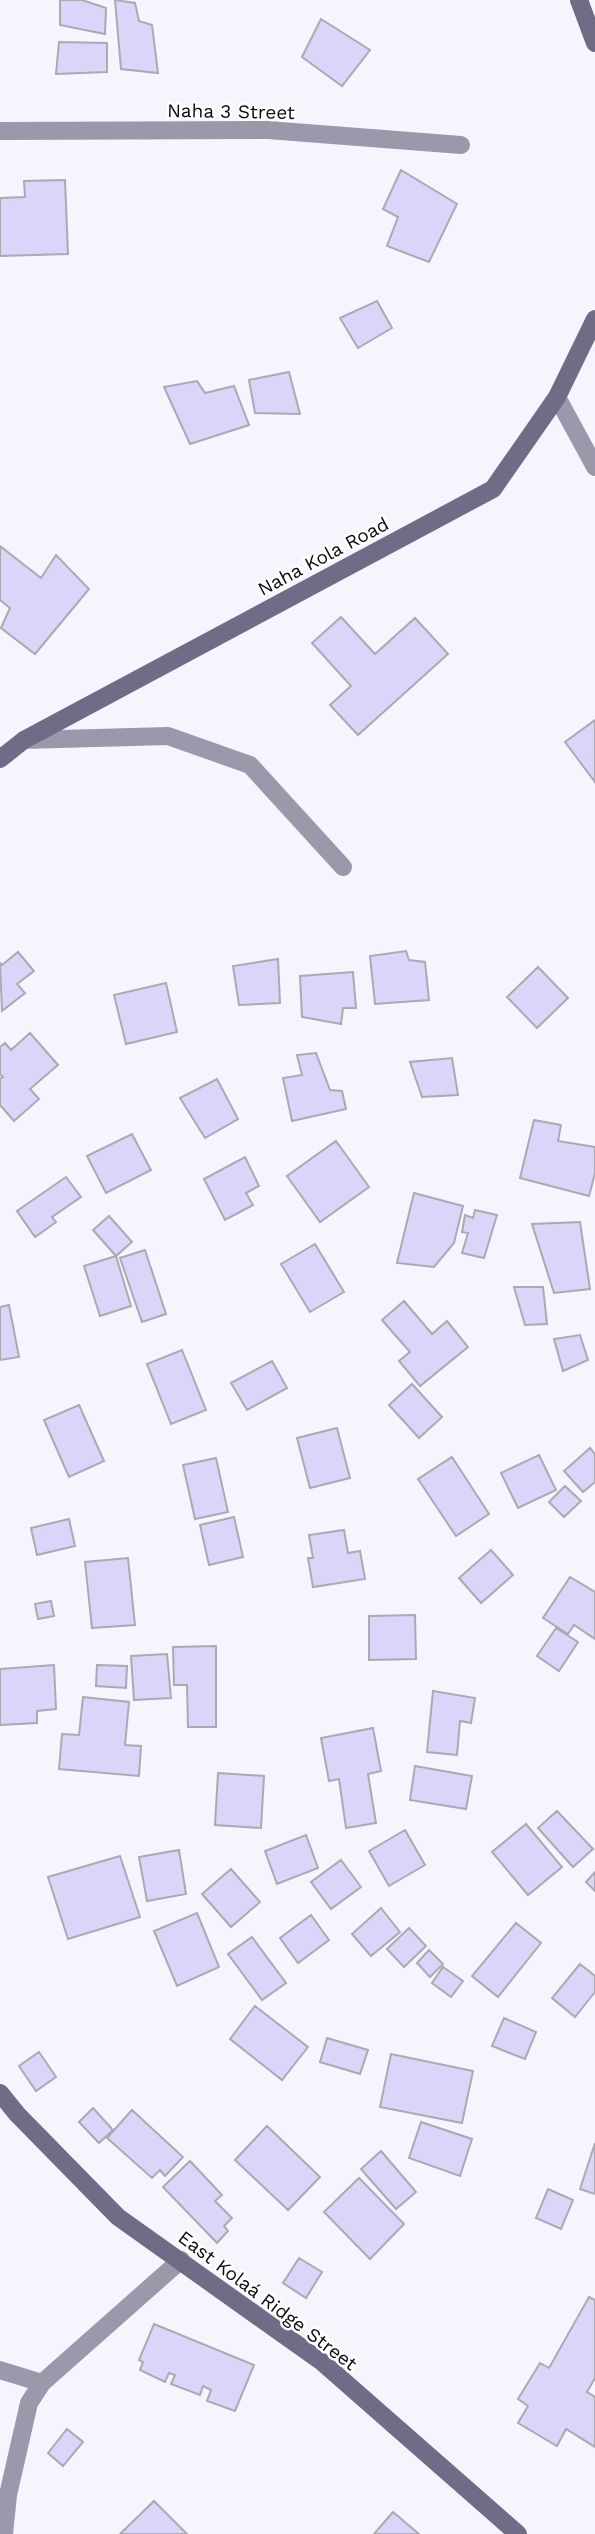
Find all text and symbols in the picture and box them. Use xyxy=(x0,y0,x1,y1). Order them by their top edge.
street label: Naha 3 Street xyxy=(167,99,295,124)
street label: Naha Kola Road xyxy=(254,512,393,601)
street label: East Kolaá Ridge Street xyxy=(174,2226,362,2375)

